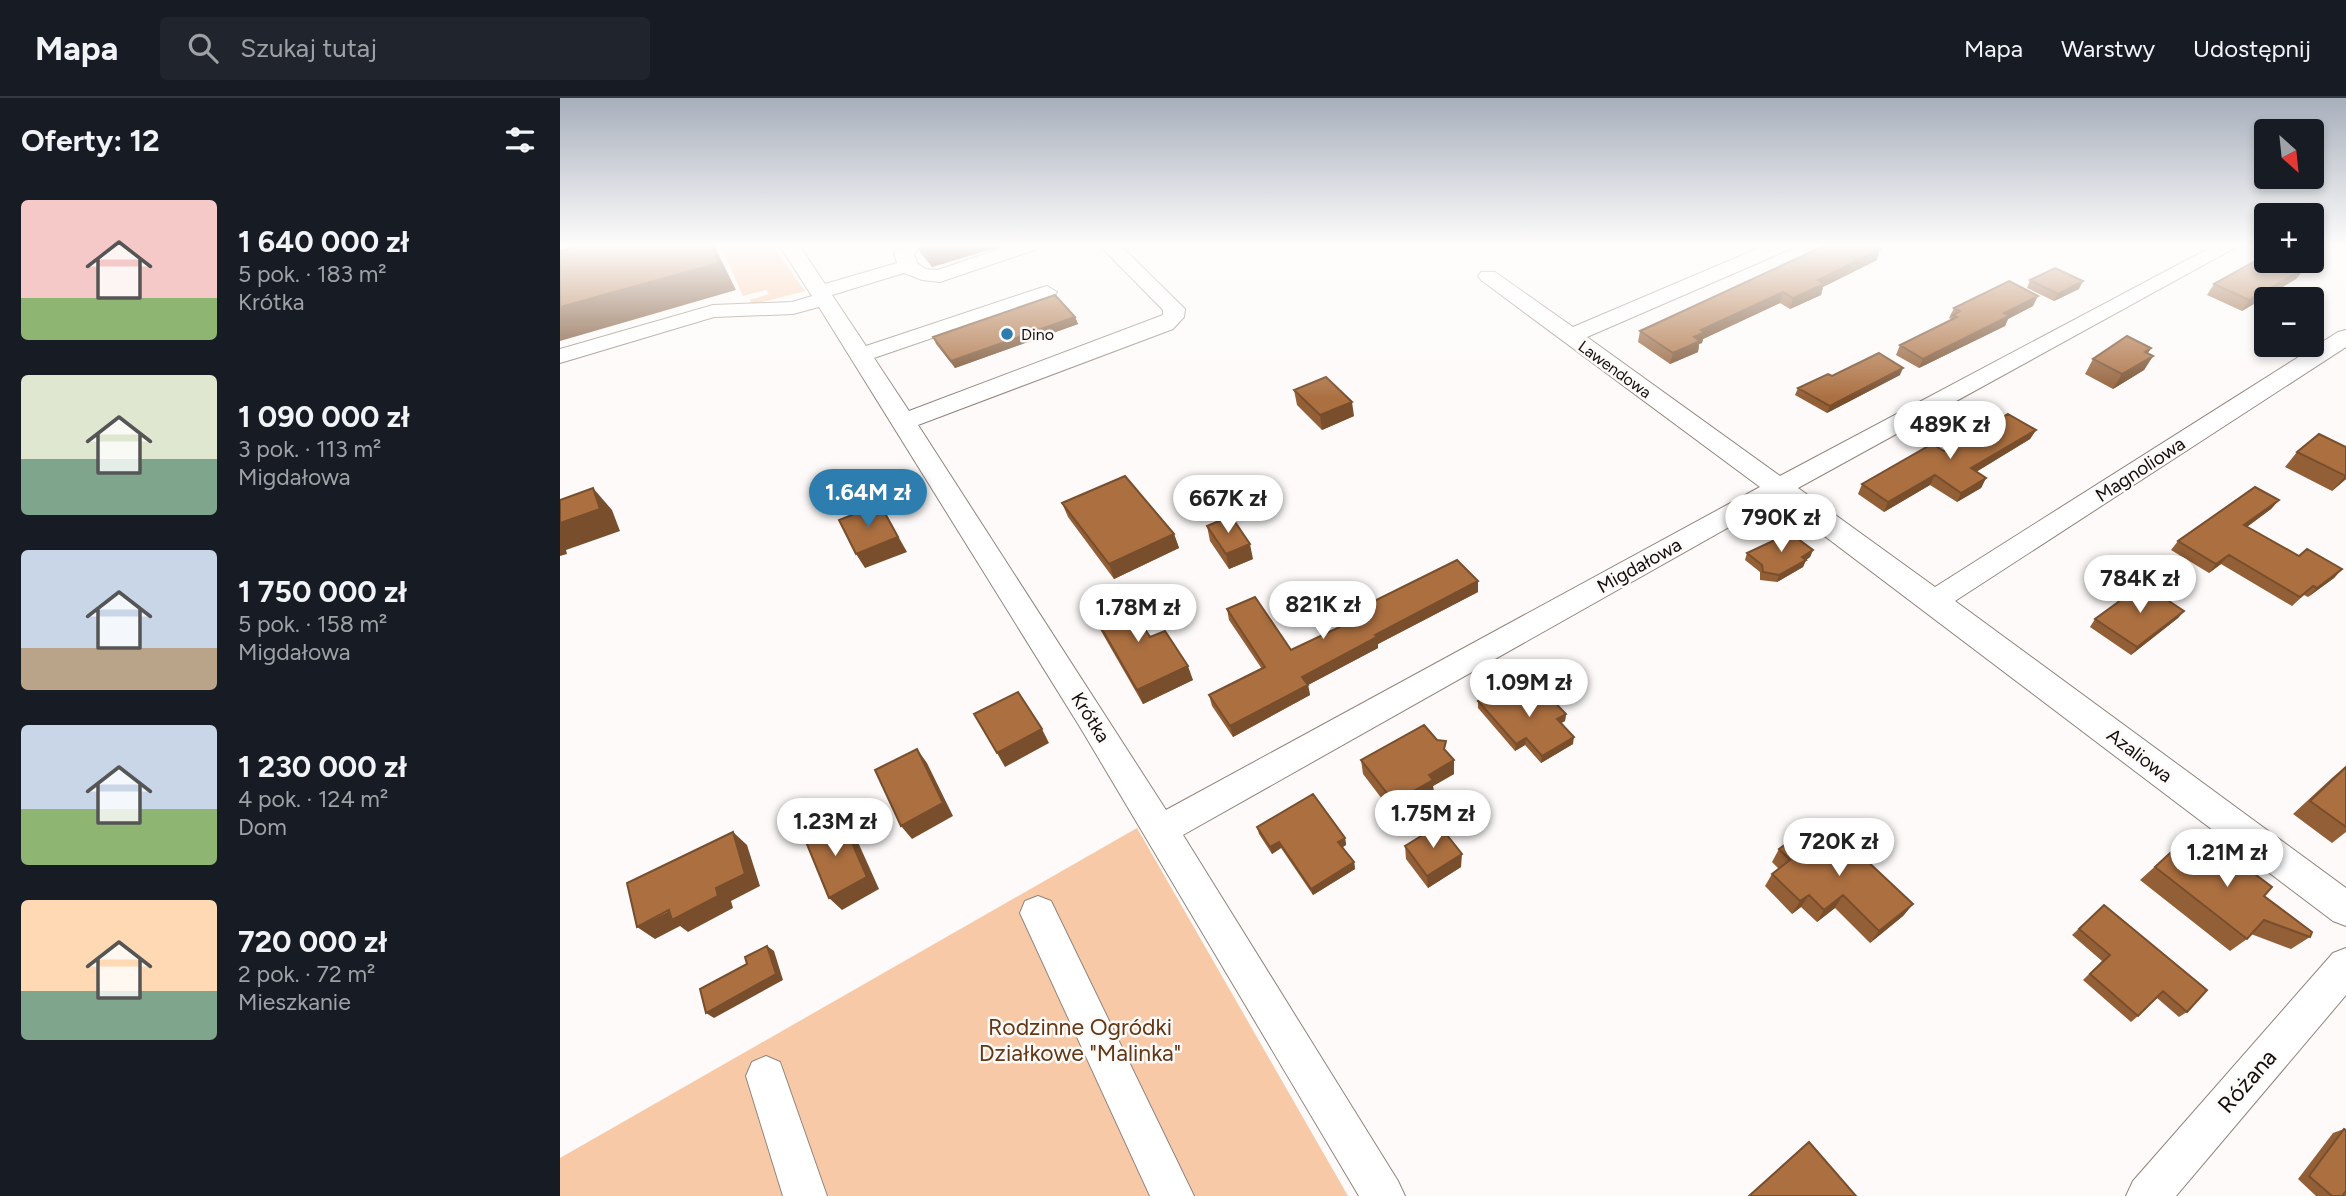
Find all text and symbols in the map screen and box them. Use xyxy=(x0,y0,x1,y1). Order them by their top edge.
search box xyxy=(160,17,650,80)
text: Mapa xyxy=(35,29,118,68)
icon: search xyxy=(184,29,222,67)
text: Szukaj tutaj xyxy=(240,32,377,64)
text: Mapa xyxy=(1964,34,2023,63)
text: Warstwy xyxy=(2061,34,2155,63)
text: Udostępnij xyxy=(2193,34,2311,63)
north arrow xyxy=(2254,119,2324,189)
map controls xyxy=(2254,119,2324,357)
icon: filters xyxy=(501,121,539,159)
text: Oferty: 12 xyxy=(21,122,160,159)
button: + xyxy=(2254,203,2324,273)
text: 1 640 000 zł xyxy=(238,223,409,260)
icon: home xyxy=(77,228,161,312)
text: 5 pok. · 183 m² xyxy=(238,260,387,288)
button: − xyxy=(2254,287,2324,357)
text: Krótka xyxy=(238,288,304,316)
place label: Dino xyxy=(1021,325,1054,344)
marker: Dino xyxy=(999,326,1015,342)
street label: Lawendowa xyxy=(1575,337,1655,402)
text: 1 090 000 zł xyxy=(238,398,410,435)
pin: 489K zł xyxy=(1885,402,2015,461)
icon: home xyxy=(77,403,161,487)
text: 489K zł xyxy=(1910,410,1990,438)
street label: Magnoliowa xyxy=(2091,432,2189,507)
text: 3 pok. · 113 m² xyxy=(238,435,381,463)
text: Migdałowa xyxy=(238,463,351,491)
pin: 1.64M zł xyxy=(796,470,940,529)
pin: 667K zł xyxy=(1163,476,1293,535)
text: 1.64M zł xyxy=(825,478,911,506)
text: 667K zł xyxy=(1189,484,1267,512)
pin: 790K zł xyxy=(1716,494,1846,554)
text: 790K zł xyxy=(1741,503,1821,531)
street label: Migdałowa xyxy=(1593,533,1685,598)
pin: 784K zł xyxy=(2075,556,2205,615)
text: 784K zł xyxy=(2100,564,2180,592)
text: 1 750 000 zł xyxy=(238,573,407,610)
icon: home xyxy=(77,578,161,662)
pin: 821K zł xyxy=(1258,582,1388,641)
pin: 1.78M zł xyxy=(1066,584,1210,644)
text: 821K zł xyxy=(1285,590,1361,618)
text: 1.78M zł xyxy=(1095,593,1181,621)
text: 5 pok. · 158 m² xyxy=(238,610,387,638)
text: Migdałowa xyxy=(238,638,351,666)
pin: 1.09M zł xyxy=(1457,660,1601,719)
text: 1.09M zł xyxy=(1486,668,1572,696)
street label: Krótka xyxy=(1066,688,1115,747)
street label: Azaliowa xyxy=(2103,723,2177,787)
text: 1 230 000 zł xyxy=(238,748,407,785)
icon: home xyxy=(77,753,161,837)
text: 4 pok. · 124 m² xyxy=(238,785,388,813)
pin: 1.75M zł xyxy=(1361,790,1505,850)
pin: 1.23M zł xyxy=(763,798,907,858)
text: 1.75M zł xyxy=(1391,799,1475,827)
text: 1.23M zł xyxy=(793,807,877,835)
text: Dom xyxy=(238,813,287,841)
pin: 720K zł xyxy=(1774,818,1904,878)
text: 720K zł xyxy=(1799,827,1879,855)
pin: 1.21M zł xyxy=(2155,830,2299,889)
text: 1.21M zł xyxy=(2186,838,2268,866)
text: 720 000 zł xyxy=(238,923,387,960)
icon: home xyxy=(77,928,161,1012)
text: 2 pok. · 72 m² xyxy=(238,960,375,988)
text: Mieszkanie xyxy=(238,988,351,1016)
park label: Rodzinne Ogródki Działkowe "Malinka" xyxy=(979,1013,1181,1067)
street label: Różana xyxy=(2212,1043,2282,1119)

